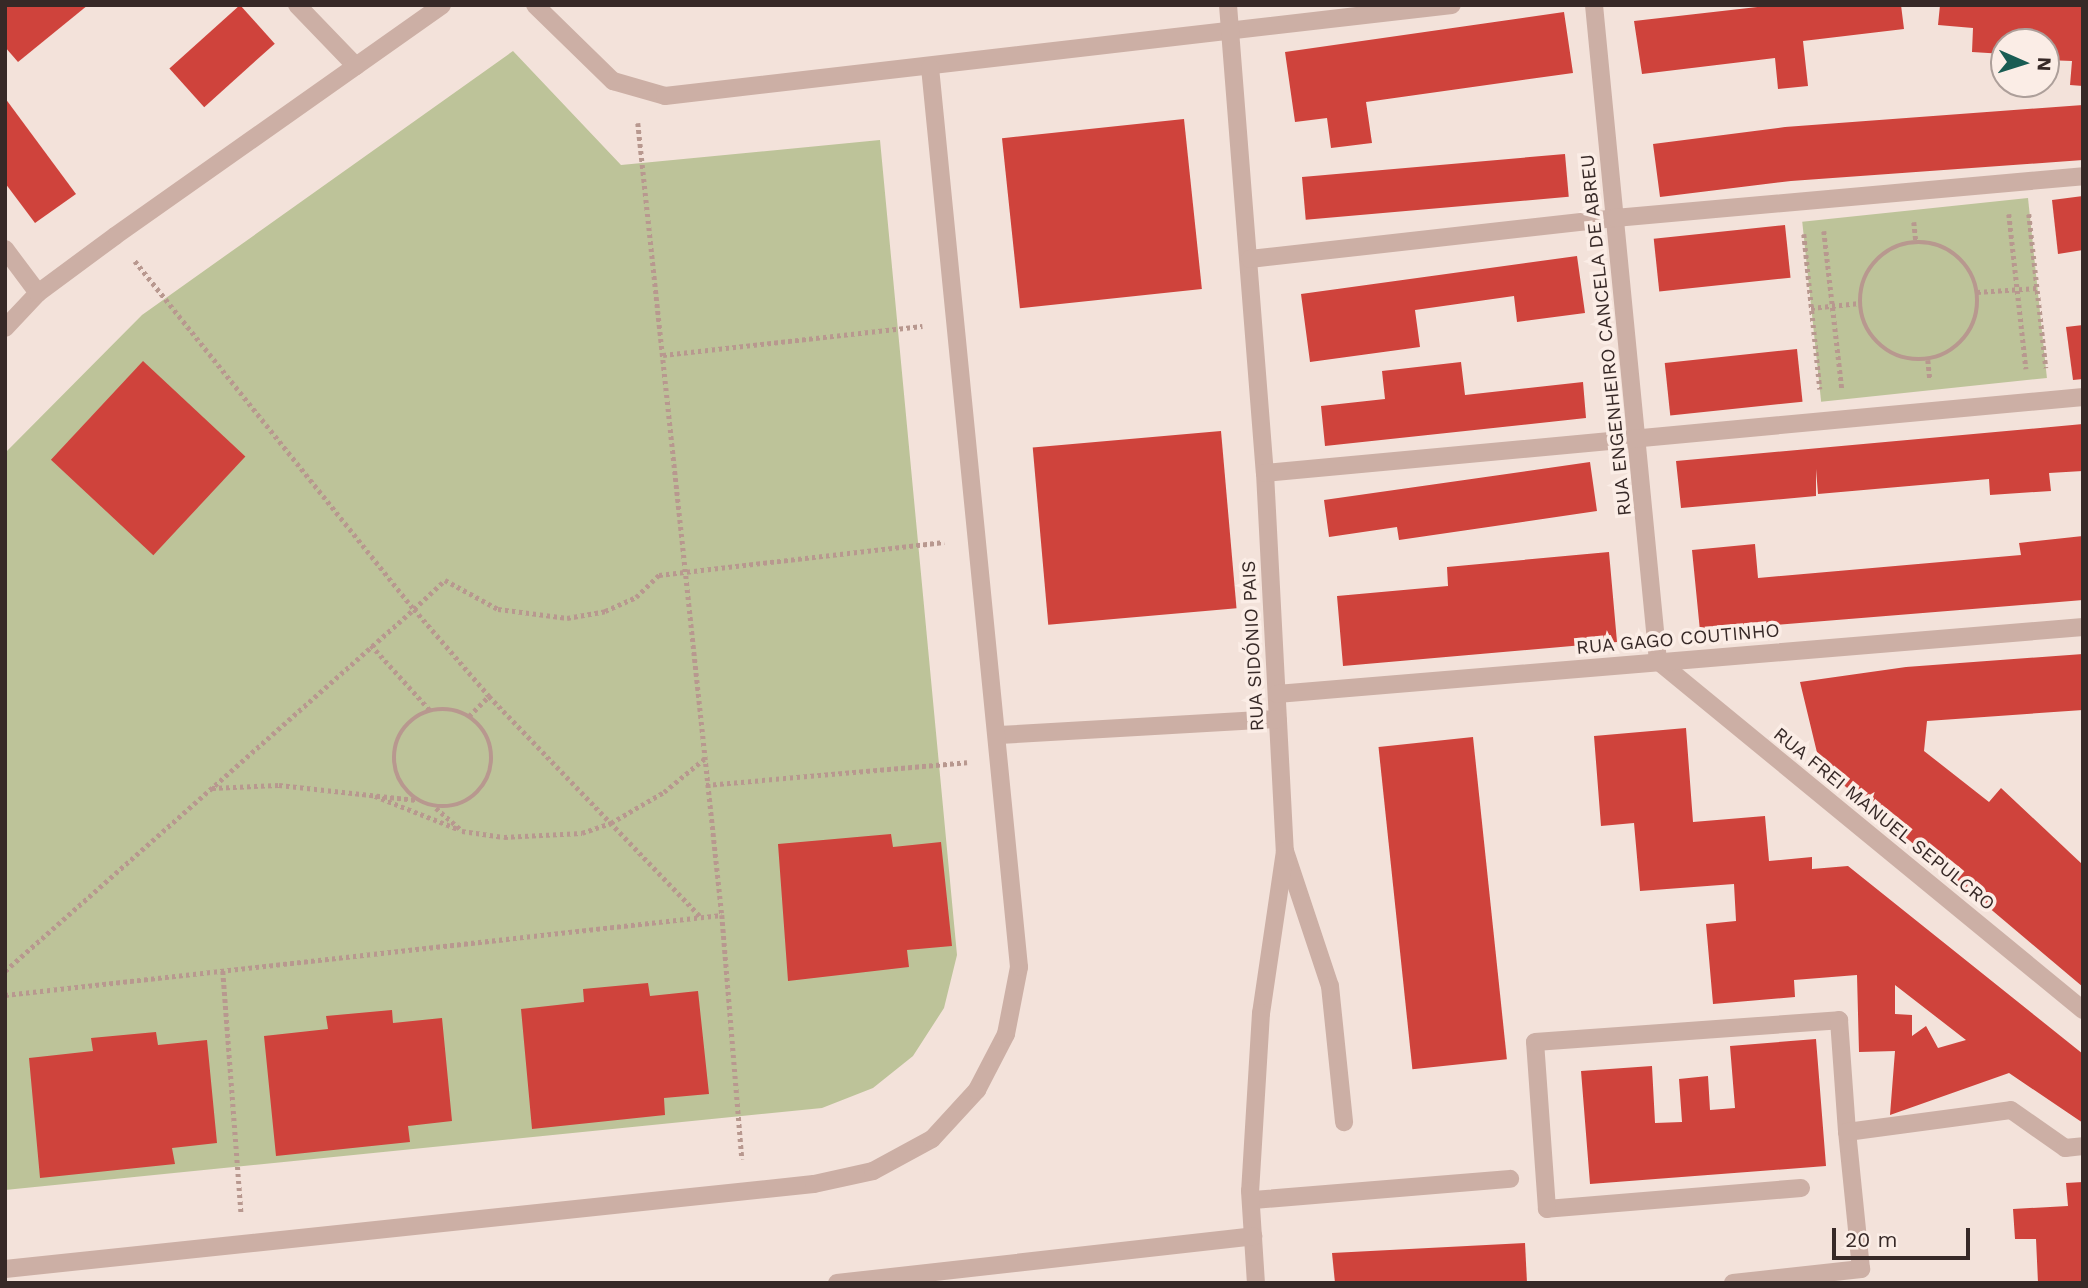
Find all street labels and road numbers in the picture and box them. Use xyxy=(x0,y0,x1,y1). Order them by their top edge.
street label: RUA ENGENHEIRO CANCELA DE ABREU xyxy=(1576,152,1636,518)
street label: RUA SIDÓNIO PAIS xyxy=(1237,560,1269,732)
street label: RUA GAGO COUTINHO xyxy=(1575,619,1781,659)
street label: RUA FREI MANUEL SEPULCRO xyxy=(1768,722,2000,916)

